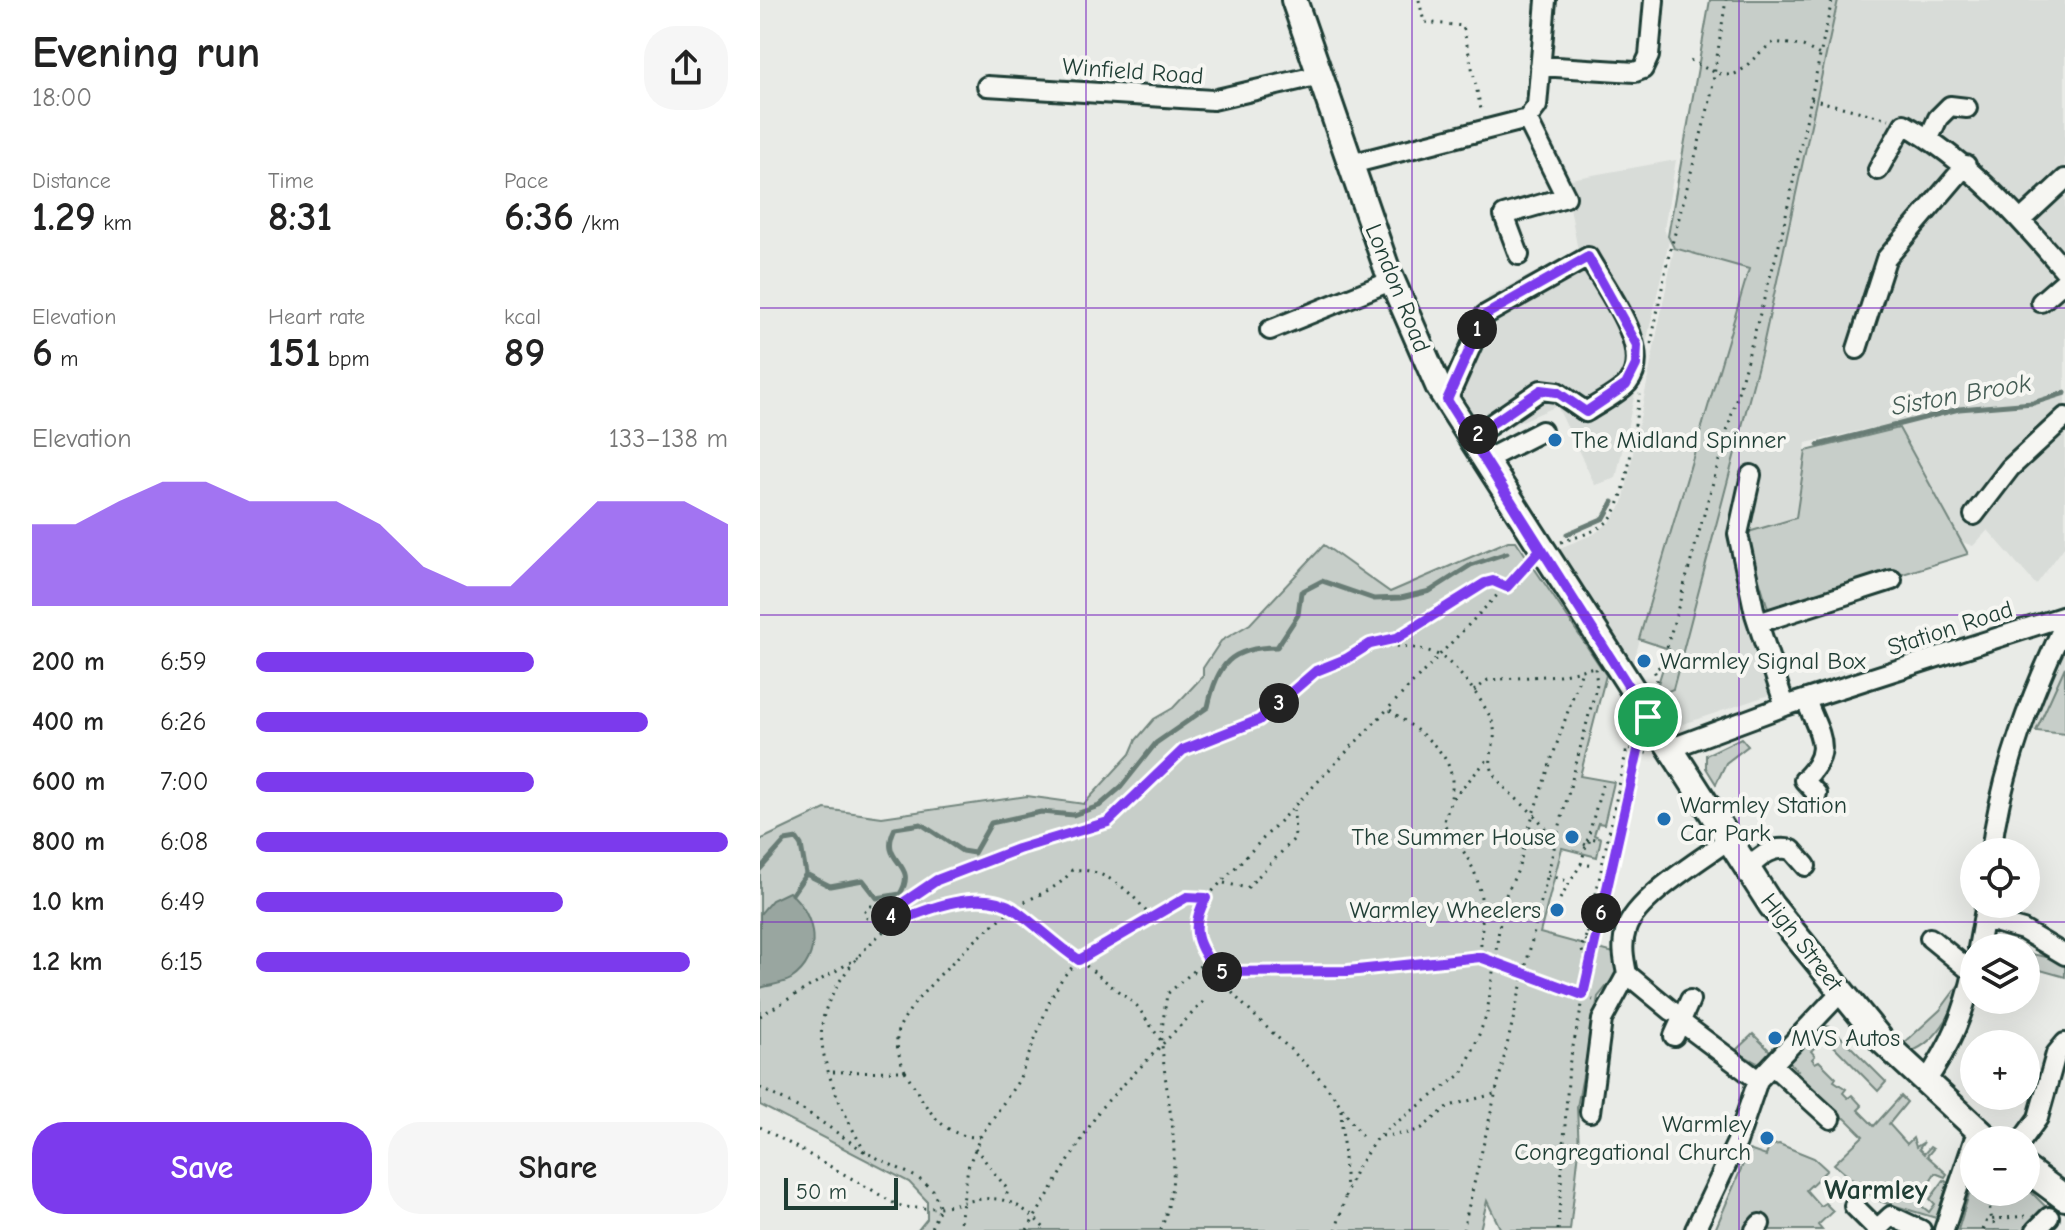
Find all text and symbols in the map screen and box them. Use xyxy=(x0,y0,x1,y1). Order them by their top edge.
button: share xyxy=(644,26,728,110)
text: Evening run xyxy=(32,27,260,78)
street label: Winfield Road xyxy=(1061,52,1205,90)
text: 18:00 xyxy=(32,83,92,113)
text: Distance xyxy=(32,168,111,194)
text: Time xyxy=(268,168,314,194)
text: Pace xyxy=(504,168,548,194)
text: 1.29 xyxy=(32,194,96,240)
text: 8:31 xyxy=(268,194,332,240)
text: 6:36 xyxy=(504,194,574,240)
text: km xyxy=(96,210,132,236)
text: /km xyxy=(574,210,620,236)
street label: London Road xyxy=(1360,220,1436,356)
text: Elevation xyxy=(32,304,116,330)
text: Heart rate xyxy=(268,304,365,330)
text: kcal xyxy=(504,304,541,330)
pin: 1 xyxy=(1457,309,1497,349)
text: 1 xyxy=(1473,316,1481,342)
text: 6 xyxy=(32,330,53,376)
text: 151 xyxy=(268,330,321,376)
text: 89 xyxy=(504,330,545,376)
text: m xyxy=(53,346,78,372)
text: bpm xyxy=(321,346,370,372)
water label: Siston Brook xyxy=(1889,368,2034,422)
pin: 2 xyxy=(1458,414,1498,454)
text: 2 xyxy=(1473,421,1483,447)
text: Elevation xyxy=(32,424,132,454)
text: 133–138 m xyxy=(609,424,728,454)
place label: The Midland Spinner xyxy=(1571,426,1786,454)
marker: The Midland Spinner xyxy=(1546,431,1564,449)
street label: Station Road xyxy=(1884,595,2016,661)
text: 200 m xyxy=(32,647,105,677)
text: 6:59 xyxy=(160,647,207,677)
place label: Warmley Signal Box xyxy=(1660,647,1866,675)
marker: Warmley Signal Box xyxy=(1635,652,1653,670)
pin: 3 xyxy=(1259,683,1299,723)
pin xyxy=(1614,683,1682,751)
text: 3 xyxy=(1274,690,1284,716)
icon: arrive xyxy=(1626,695,1670,739)
text: 400 m xyxy=(32,707,104,737)
text: 6:26 xyxy=(160,707,207,737)
text: 600 m xyxy=(32,767,105,797)
text: 7:00 xyxy=(160,767,209,797)
place label: Warmley Station Car Park xyxy=(1680,791,1847,847)
marker: Warmley Station Car Park xyxy=(1655,810,1673,828)
place label: The Summer House xyxy=(1352,823,1556,851)
text: 800 m xyxy=(32,827,105,857)
text: 6:08 xyxy=(160,827,208,857)
marker: The Summer House xyxy=(1563,828,1581,846)
map controls xyxy=(1960,838,2040,1206)
button: locate xyxy=(1960,838,2040,918)
text: 1.0 km xyxy=(32,887,104,917)
text: 6:49 xyxy=(160,887,205,917)
street label: High Street xyxy=(1755,887,1850,997)
pin: 6 xyxy=(1581,893,1621,933)
pin: 4 xyxy=(871,896,911,936)
place label: Warmley Wheelers xyxy=(1350,896,1541,924)
text: 6 xyxy=(1595,900,1607,926)
marker: Warmley Wheelers xyxy=(1548,901,1566,919)
text: 4 xyxy=(886,903,896,929)
button: layers xyxy=(1960,934,2040,1014)
text: 1.2 km xyxy=(32,947,103,977)
text: 6:15 xyxy=(160,947,203,977)
pin: 5 xyxy=(1202,952,1242,992)
text: 5 xyxy=(1216,959,1228,985)
place label: MVS Autos xyxy=(1791,1024,1900,1052)
marker: MVS Autos xyxy=(1766,1029,1784,1047)
button: + xyxy=(1960,1030,2040,1110)
place label: Warmley Congregational Church xyxy=(1514,1110,1751,1166)
button: Save xyxy=(32,1122,372,1214)
button: Share xyxy=(388,1122,728,1214)
button: − xyxy=(1960,1126,2040,1206)
marker: Warmley Congregational Church xyxy=(1758,1129,1776,1147)
scale bar xyxy=(784,1174,898,1210)
district label: Warmley xyxy=(1824,1174,1928,1206)
text: 50 m xyxy=(796,1179,847,1205)

